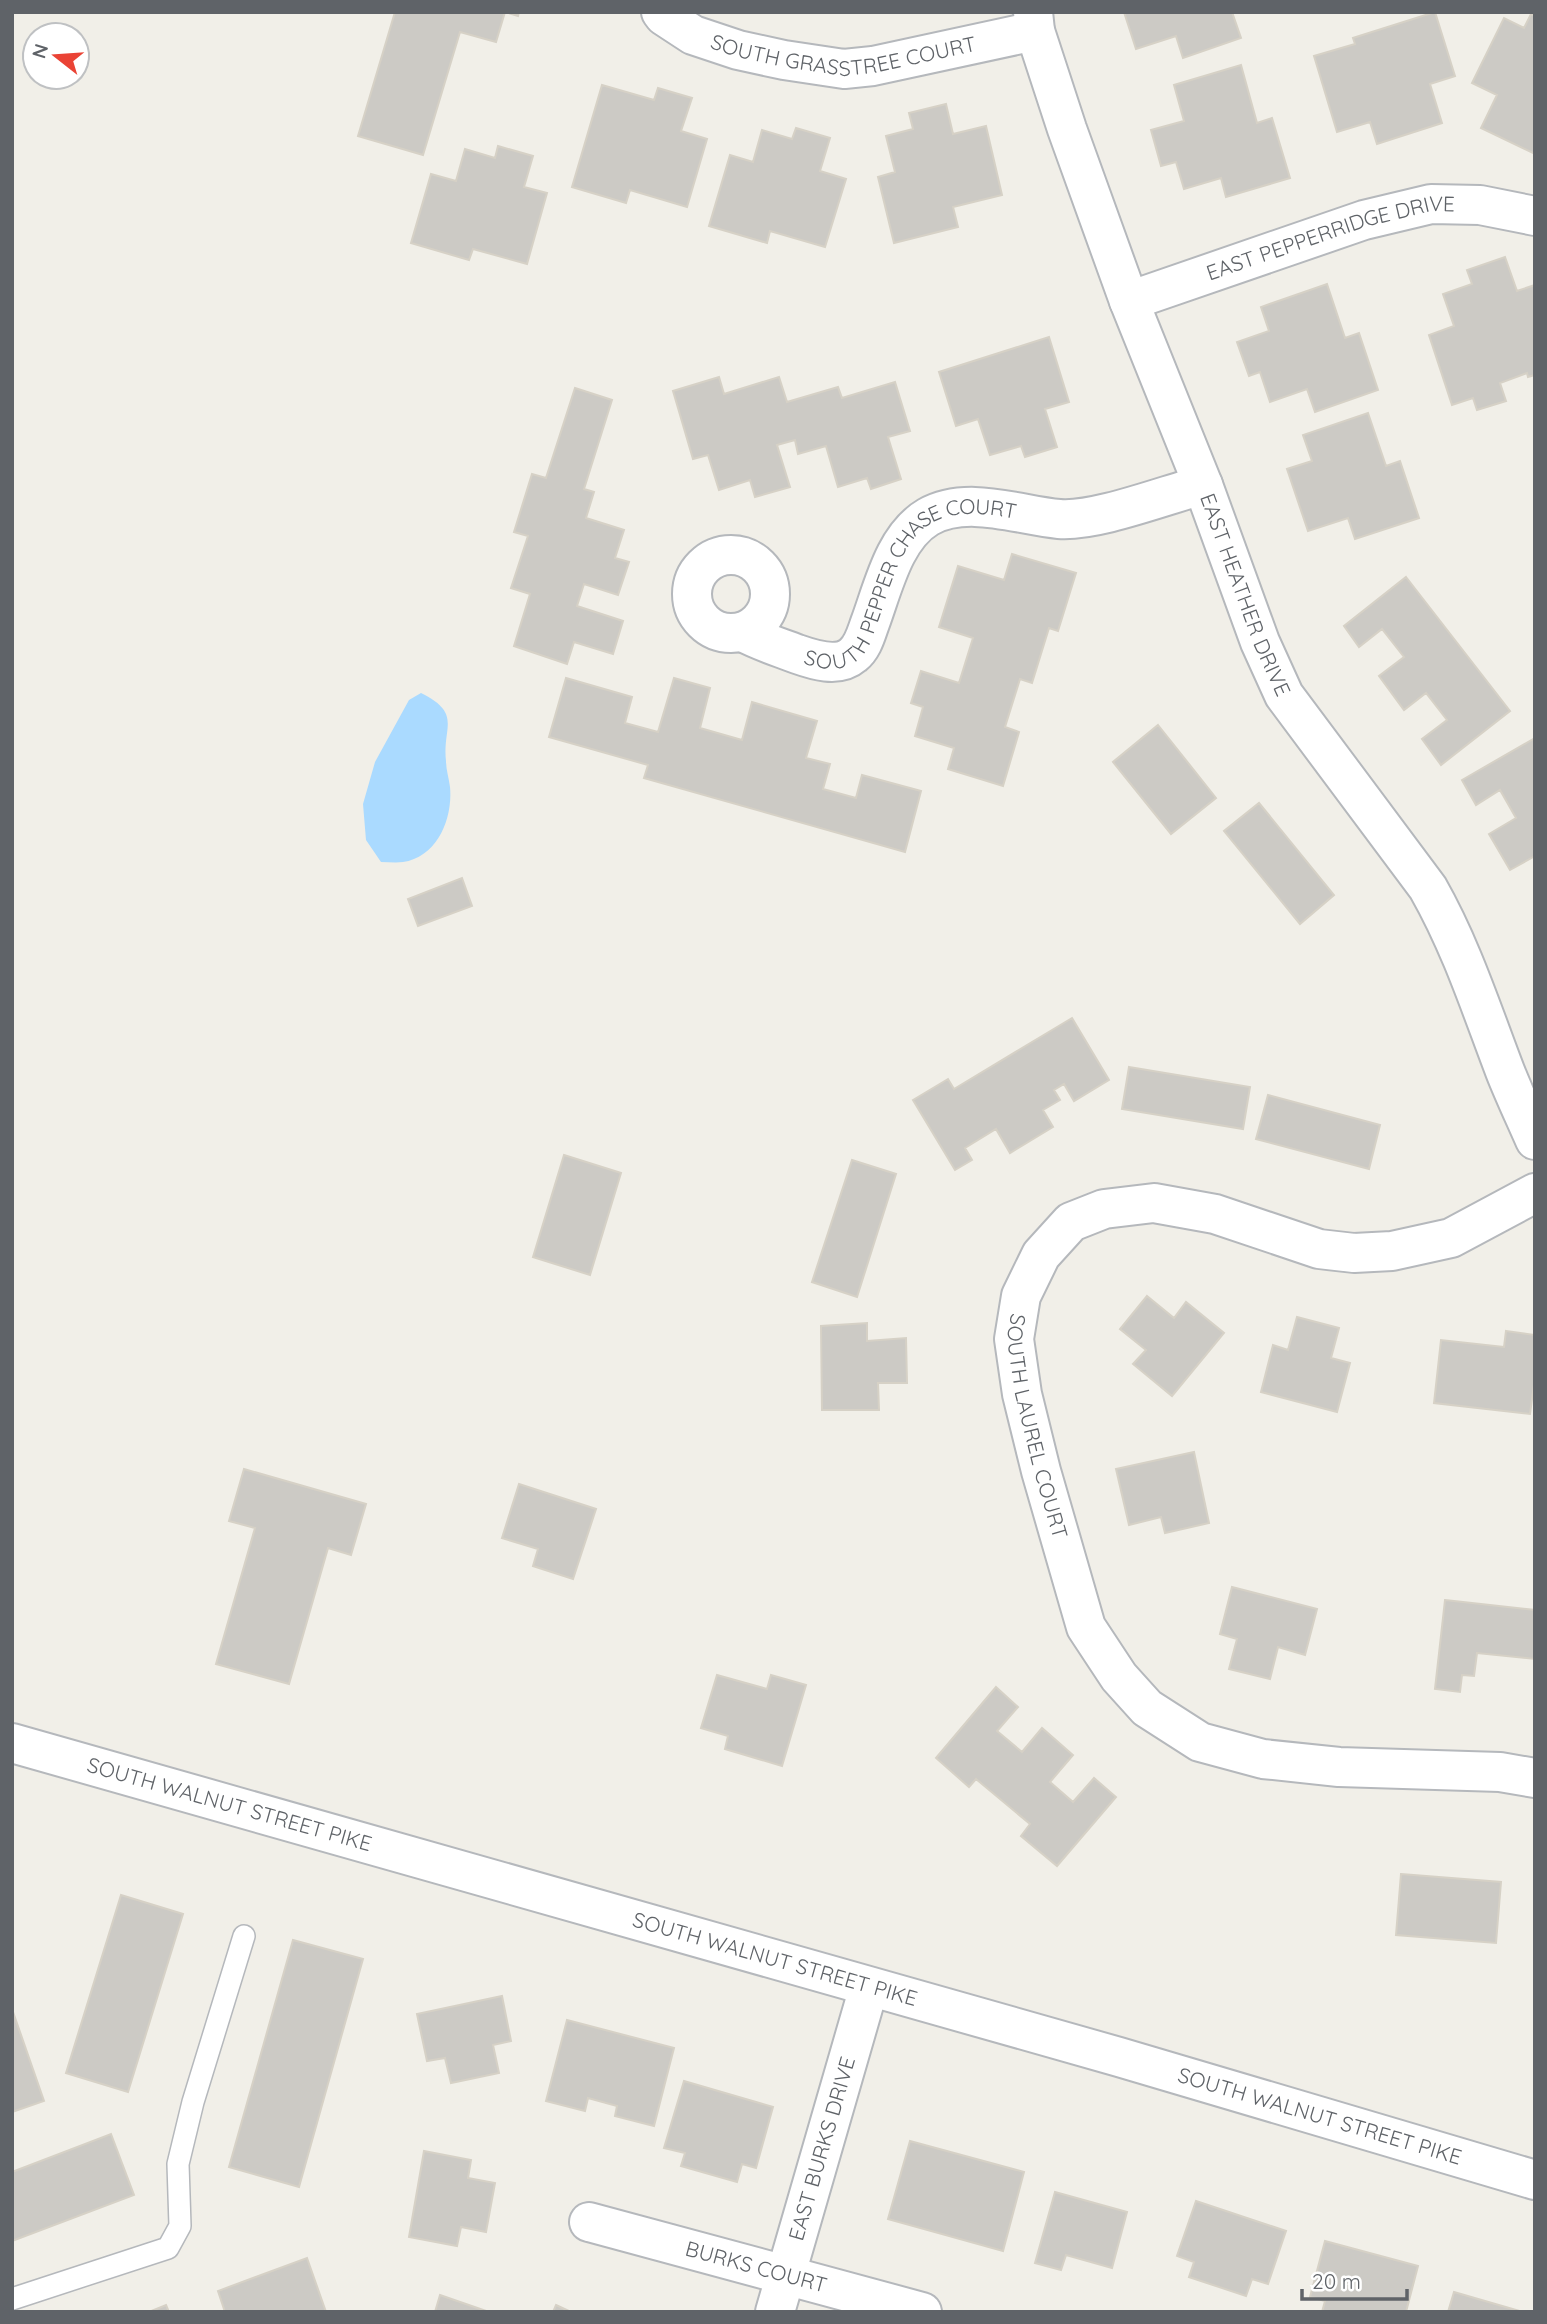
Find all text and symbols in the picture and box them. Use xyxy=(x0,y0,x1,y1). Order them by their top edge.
north arrow xyxy=(21,21,91,91)
street label: SOUTH GRASSTREE COURT xyxy=(708,28,978,81)
text: N xyxy=(26,41,53,61)
street label: EAST PEPPERRIDGE DRIVE xyxy=(1203,190,1455,285)
street label: EAST HEATHER DRIVE xyxy=(1195,490,1297,700)
street label: SOUTH PEPPER CHASE COURT xyxy=(801,493,1019,675)
street label: SOUTH LAUREL COURT xyxy=(1002,1312,1074,1541)
street label: SOUTH WALNUT STREET PIKE xyxy=(84,1751,375,1856)
street label: SOUTH WALNUT STREET PIKE xyxy=(630,1906,920,2011)
street label: EAST BURKS DRIVE xyxy=(782,2053,860,2243)
street label: SOUTH WALNUT STREET PIKE xyxy=(1175,2061,1465,2170)
street label: BURKS COURT xyxy=(683,2235,830,2298)
scale bar xyxy=(1302,2258,1407,2302)
text: 20 m xyxy=(1312,2268,1361,2294)

